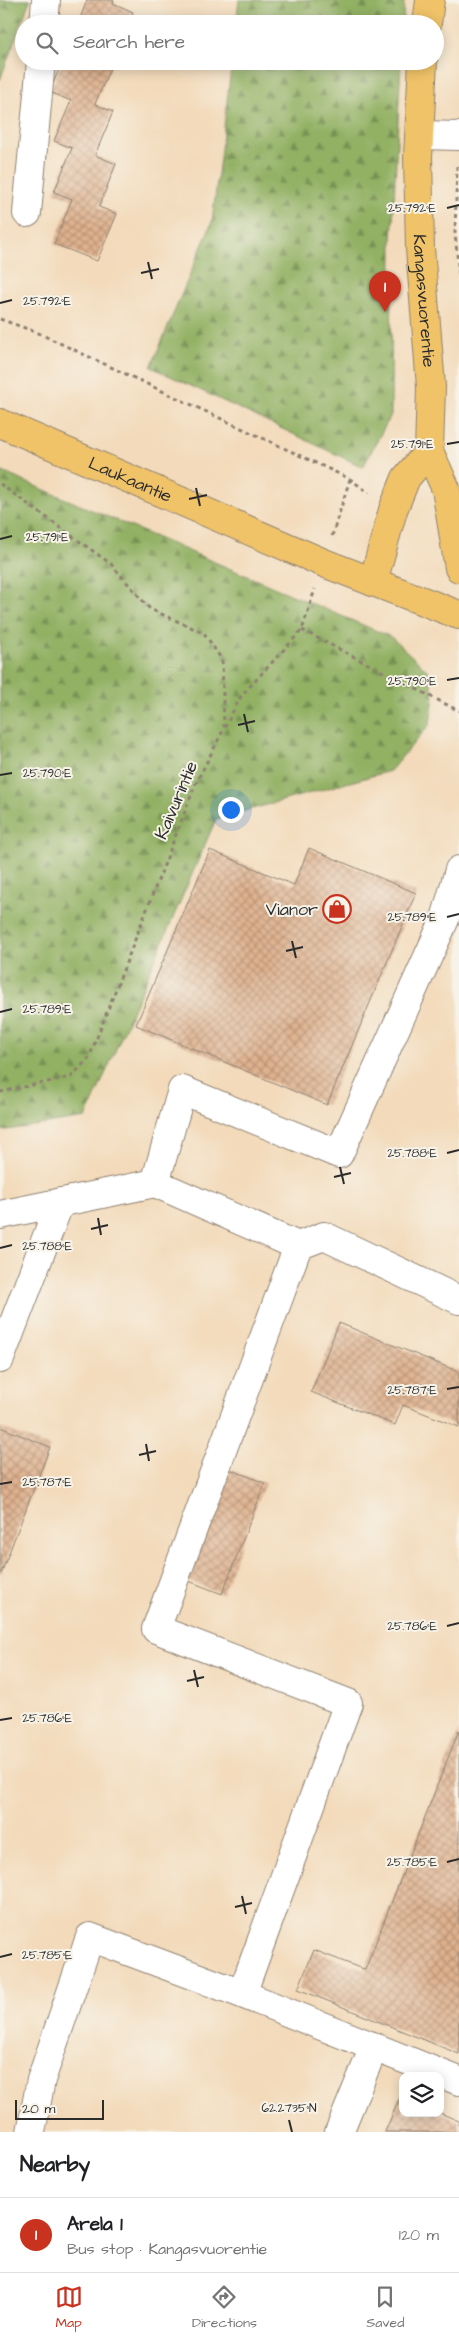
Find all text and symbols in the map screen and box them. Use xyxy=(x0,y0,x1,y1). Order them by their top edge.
search box xyxy=(15,15,444,70)
icon: search xyxy=(33,29,61,57)
text: Search here xyxy=(73,29,185,56)
text: 25.792°E xyxy=(388,200,436,217)
street label: Kangasvuorentie xyxy=(407,234,441,369)
pin: 1 xyxy=(369,271,401,312)
text: 25.792°E xyxy=(23,293,71,310)
text: 25.791°E xyxy=(391,436,433,453)
street label: Laukaantie xyxy=(84,451,176,509)
text: 25.791°E xyxy=(26,529,68,546)
text: 25.790°E xyxy=(388,673,436,690)
street label: Kaivurintie xyxy=(149,757,204,843)
text: 25.790°E xyxy=(23,765,71,782)
your location xyxy=(218,797,244,823)
shop icon: Vianor xyxy=(322,894,352,924)
place label: Vianor xyxy=(266,897,318,922)
text: 25.789°E xyxy=(388,909,436,926)
text: 25.789°E xyxy=(23,1001,71,1018)
text: 25.788°E xyxy=(387,1145,437,1162)
text: 25.788°E xyxy=(22,1238,72,1255)
text: 25.787°E xyxy=(387,1382,437,1399)
text: 25.787°E xyxy=(22,1474,72,1491)
text: 25.786°E xyxy=(387,1618,437,1635)
text: 25.786°E xyxy=(22,1710,72,1727)
text: 25.785°E xyxy=(387,1854,437,1871)
text: 25.785°E xyxy=(22,1947,72,1964)
map controls xyxy=(399,2072,444,2117)
button: layers xyxy=(399,2072,444,2117)
scale bar xyxy=(15,2097,104,2120)
text: 20 m xyxy=(22,2099,55,2119)
text: 62.2735°N xyxy=(261,2100,317,2117)
text: Nearby xyxy=(20,2150,90,2179)
text: Arela 1 xyxy=(67,2211,123,2238)
text: 1 xyxy=(35,2224,37,2246)
text: 120 m xyxy=(399,2224,439,2246)
text: Bus stop · Kangasvuorentie xyxy=(67,2238,267,2260)
tab: Map xyxy=(55,2283,83,2333)
tab: Directions xyxy=(192,2283,257,2333)
tab: Saved xyxy=(366,2283,404,2333)

